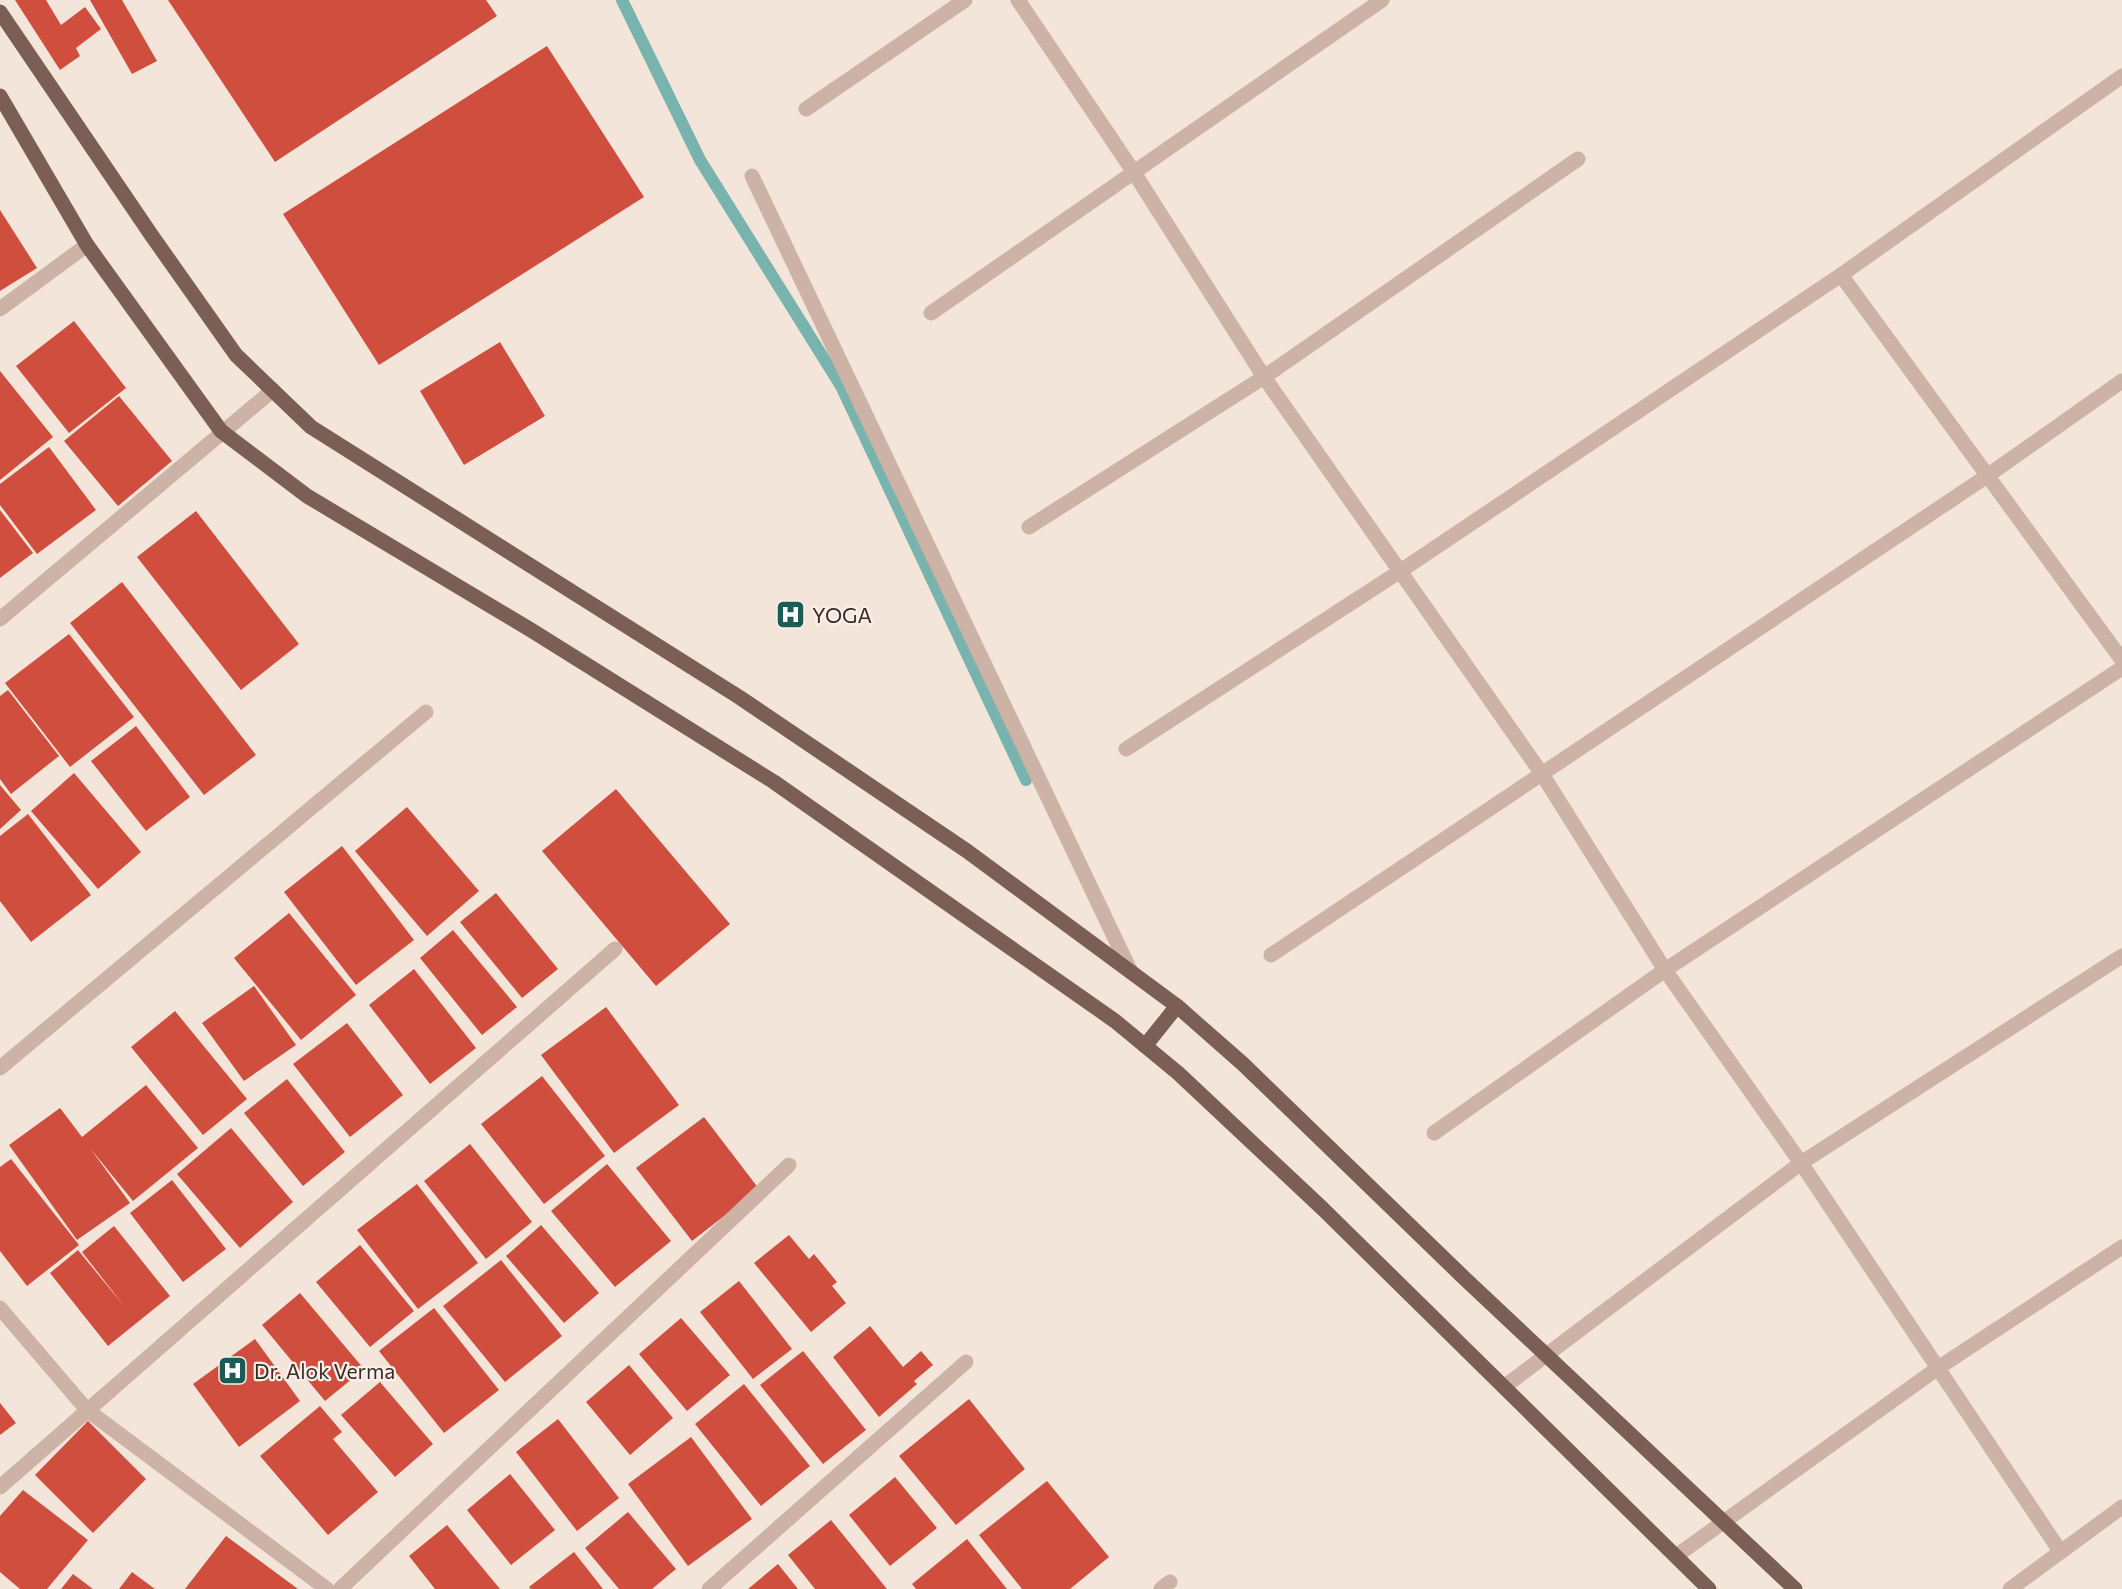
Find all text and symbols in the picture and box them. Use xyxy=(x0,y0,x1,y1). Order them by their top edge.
hospital icon: YOGA xyxy=(775,598,807,630)
place label: YOGA xyxy=(812,602,872,627)
hospital icon: Dr. Alok Verma xyxy=(217,1354,249,1386)
place label: Dr. Alok Verma xyxy=(254,1358,395,1383)

